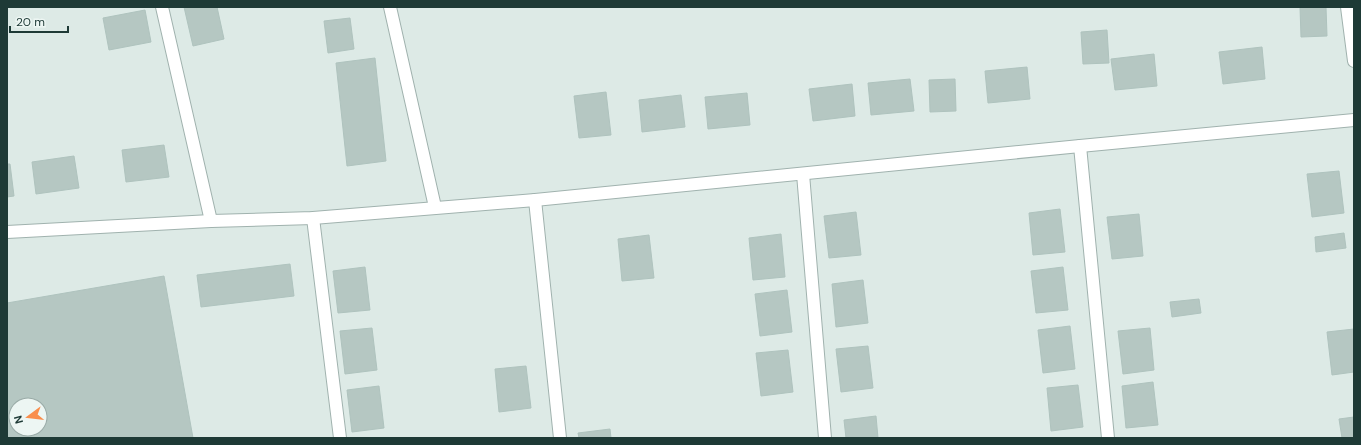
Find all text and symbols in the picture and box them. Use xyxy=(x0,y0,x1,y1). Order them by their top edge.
scale bar xyxy=(10,8,68,34)
text: 20 m xyxy=(16,14,45,30)
north arrow xyxy=(8,397,48,437)
text: N xyxy=(11,414,26,425)

